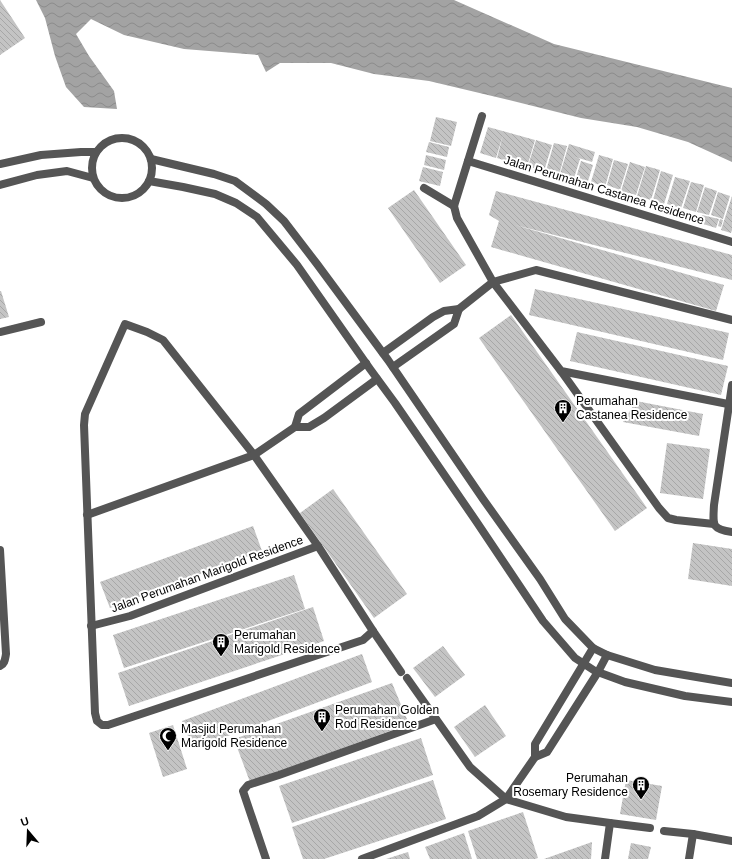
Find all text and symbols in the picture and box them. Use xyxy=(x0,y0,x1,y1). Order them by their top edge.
street label: Jalan Perumahan Castanea Residence xyxy=(502,153,706,227)
place label: Perumahan Castanea Residence xyxy=(576,394,688,422)
building icon: Perumahan Castanea Residence xyxy=(553,398,573,423)
street label: Jalan Perumahan Marigold Residence xyxy=(109,533,305,615)
place label: Perumahan Marigold Residence xyxy=(234,628,340,656)
building icon: Perumahan Marigold Residence xyxy=(211,632,231,657)
place label: Perumahan Golden Rod Residence xyxy=(335,703,439,731)
building icon: Perumahan Golden Rod Residence xyxy=(312,707,332,732)
place label: Masjid Perumahan Marigold Residence xyxy=(181,722,287,750)
mosque icon: Masjid Perumahan Marigold Residence xyxy=(158,726,178,751)
place label: Perumahan Rosemary Residence xyxy=(513,771,628,799)
building icon: Perumahan Rosemary Residence xyxy=(631,775,651,800)
north arrow xyxy=(8,811,48,851)
text: U xyxy=(19,815,31,829)

